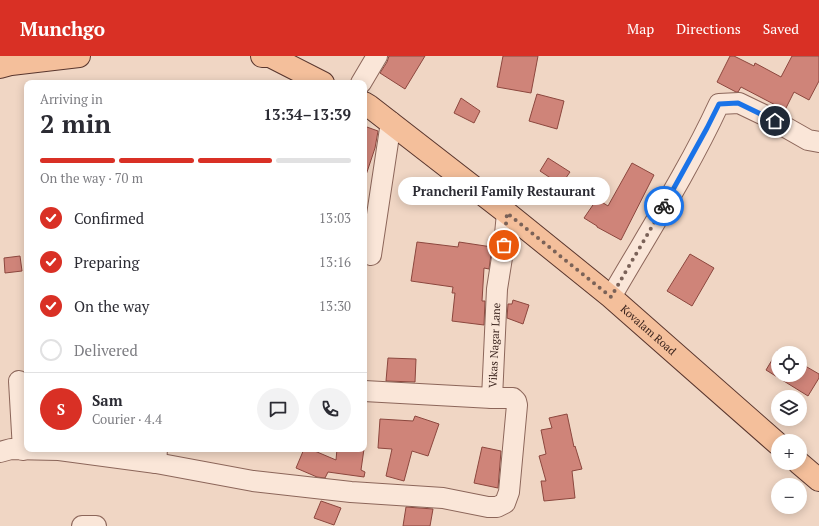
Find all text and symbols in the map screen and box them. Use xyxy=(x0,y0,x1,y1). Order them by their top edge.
text: Munchgo xyxy=(20,16,105,41)
text: Map xyxy=(627,19,654,38)
text: Directions xyxy=(676,19,741,38)
text: Saved xyxy=(763,19,799,38)
text: Arriving in xyxy=(40,90,103,108)
text: 13:34–13:39 xyxy=(264,104,351,124)
pin xyxy=(758,104,792,138)
text: 2 min xyxy=(40,106,111,140)
icon: home xyxy=(764,110,786,132)
text: On the way · 70 m xyxy=(40,169,143,187)
callout: Prancheril Family Restaurant xyxy=(398,177,610,205)
text: Prancheril Family Restaurant xyxy=(412,182,596,200)
courier xyxy=(644,186,684,226)
icon: bike xyxy=(653,195,675,217)
icon: check xyxy=(40,207,62,229)
text: Confirmed xyxy=(74,208,144,228)
text: 13:03 xyxy=(319,209,351,227)
pin xyxy=(487,228,521,262)
icon: bag xyxy=(493,234,515,256)
icon: check xyxy=(40,251,62,273)
text: Preparing xyxy=(74,252,139,272)
text: 13:16 xyxy=(319,253,351,271)
icon: check xyxy=(40,295,62,317)
text: On the way xyxy=(74,296,149,316)
text: 13:30 xyxy=(319,297,351,315)
street label: Vikas Nagar Lane xyxy=(485,302,503,388)
street label: Kovalam Road xyxy=(618,302,679,358)
text: Delivered xyxy=(74,340,138,360)
map controls xyxy=(771,346,807,514)
button: locate xyxy=(771,346,807,382)
button: chat xyxy=(257,388,299,430)
button: phone xyxy=(309,388,351,430)
text: Sam xyxy=(92,390,123,410)
button: layers xyxy=(771,390,807,426)
text: S xyxy=(57,399,65,419)
text: Courier · 4.4 xyxy=(92,410,162,428)
button: + xyxy=(771,434,807,470)
button: − xyxy=(771,478,807,514)

